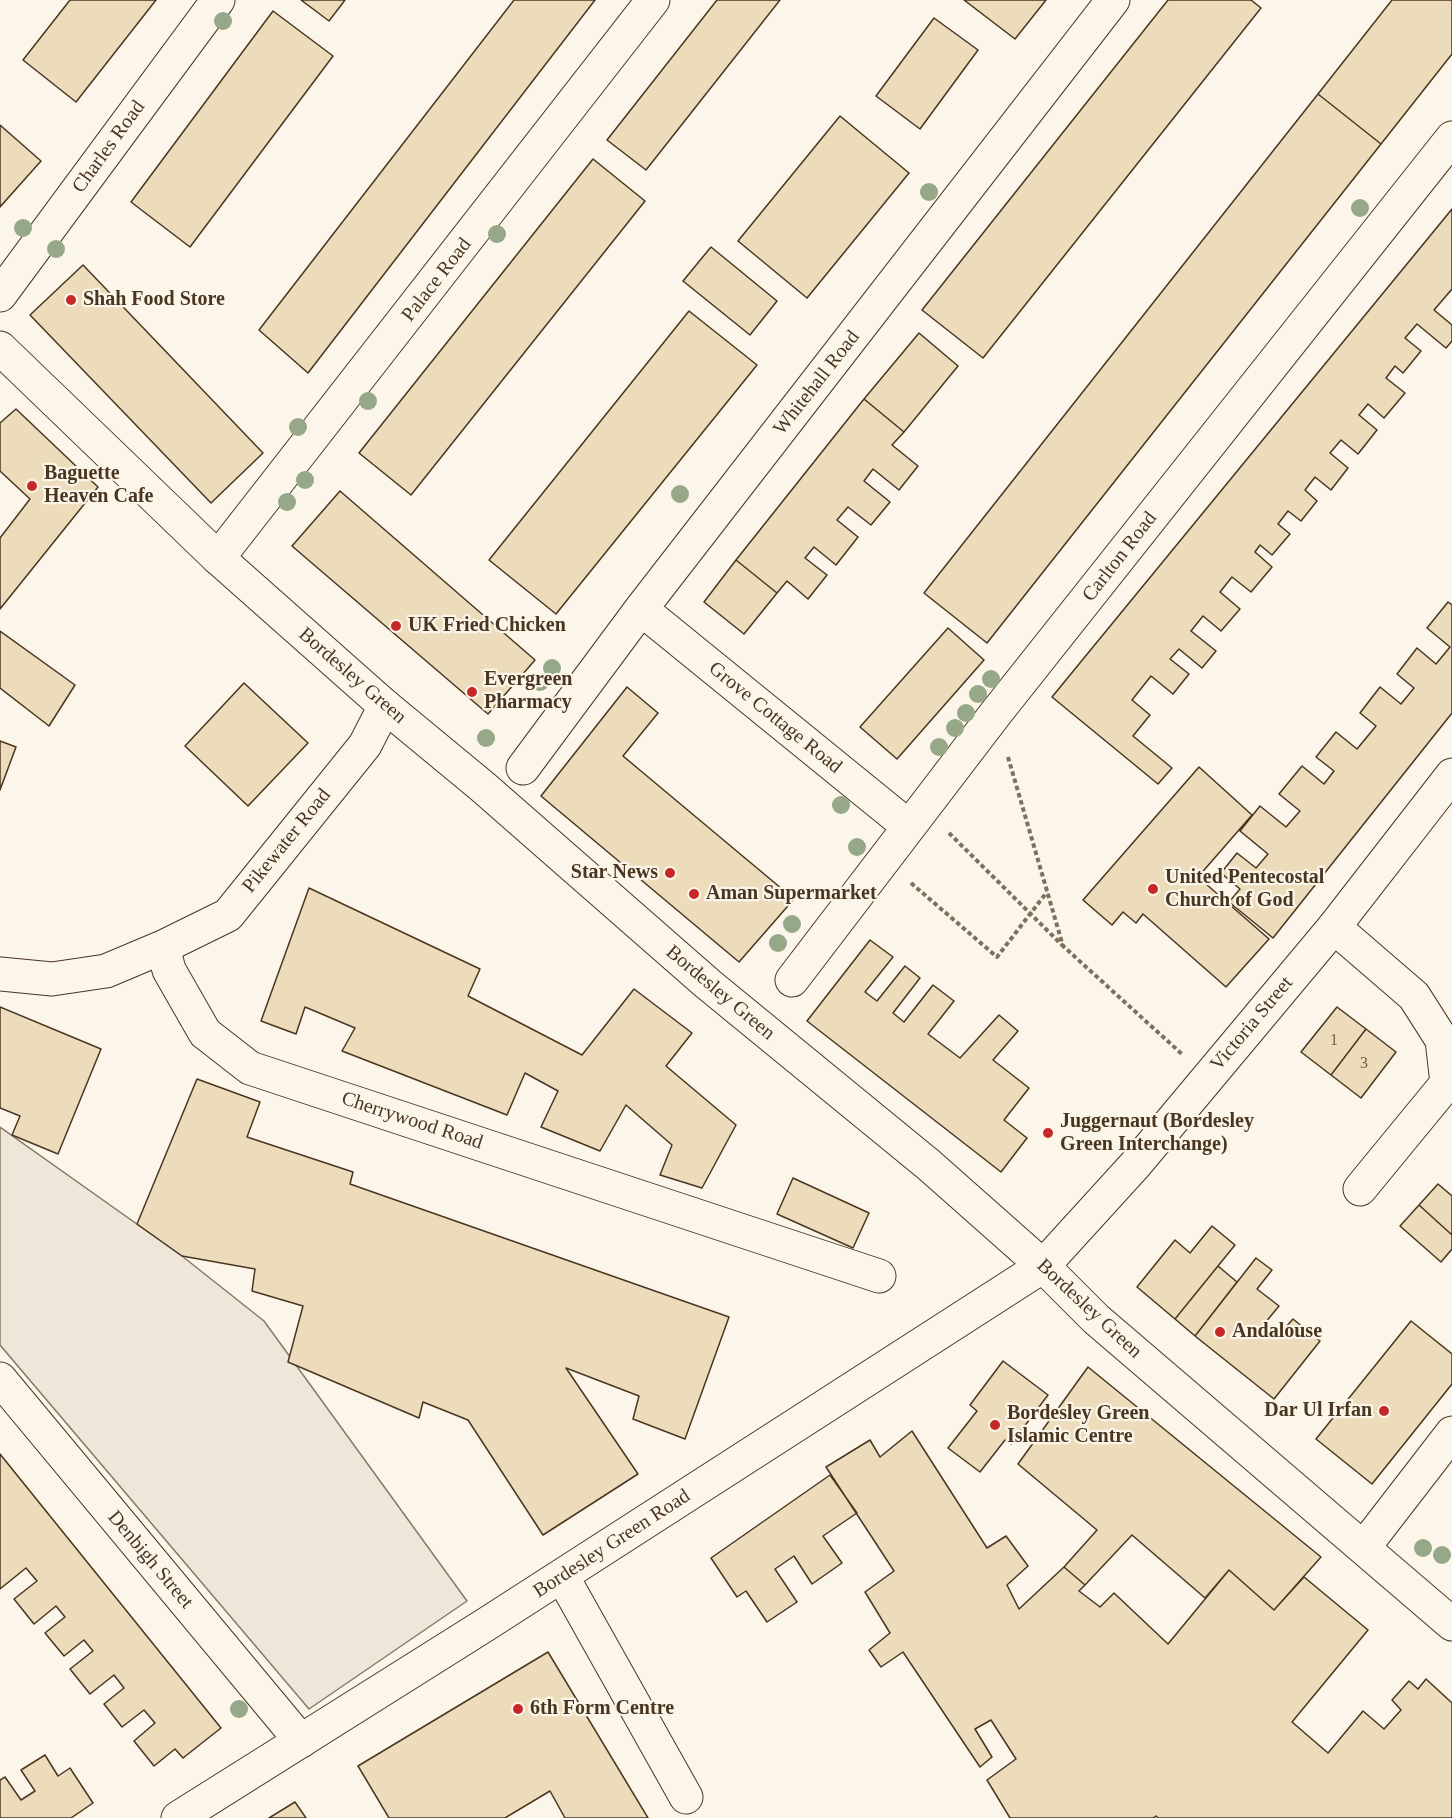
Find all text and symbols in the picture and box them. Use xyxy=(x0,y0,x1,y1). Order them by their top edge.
street label: Charles Road xyxy=(67,96,151,198)
street label: Palace Road xyxy=(397,233,477,327)
place label: Shah Food Store xyxy=(83,288,225,312)
marker: Shah Food Store xyxy=(64,293,78,307)
street label: Whitehall Road xyxy=(769,326,865,440)
place label: Baguette Heaven Cafe xyxy=(44,462,153,509)
marker: Baguette Heaven Cafe xyxy=(25,479,39,493)
street label: Carlton Road xyxy=(1078,507,1162,607)
place label: UK Fried Chicken xyxy=(408,614,566,638)
marker: UK Fried Chicken xyxy=(389,619,403,633)
street label: Bordesley Green xyxy=(293,623,411,729)
street label: Grove Cottage Road xyxy=(704,657,846,779)
place label: Evergreen Pharmacy xyxy=(484,668,572,715)
marker: Evergreen Pharmacy xyxy=(465,685,479,699)
street label: Pikewater Road xyxy=(238,784,336,898)
place label: Star News xyxy=(571,861,658,885)
marker: Star News xyxy=(663,866,677,880)
place label: United Pentecostal Church of God xyxy=(1165,866,1324,913)
place label: Aman Supermarket xyxy=(706,882,877,906)
marker: United Pentecostal Church of God xyxy=(1146,882,1160,896)
marker: Aman Supermarket xyxy=(687,887,701,901)
street label: Bordesley Green xyxy=(661,940,779,1046)
street label: Victoria Street xyxy=(1206,972,1298,1076)
house number: 1 xyxy=(1330,1031,1338,1051)
house number: 3 xyxy=(1360,1054,1368,1074)
street label: Cherrywood Road xyxy=(338,1087,486,1155)
place label: Juggernaut (Bordesley Green Interchange) xyxy=(1060,1110,1254,1157)
marker: Juggernaut (Bordesley Green Interchange) xyxy=(1041,1126,1055,1140)
street label: Bordesley Green xyxy=(1031,1254,1147,1364)
place label: Andalouse xyxy=(1232,1320,1322,1344)
marker: Andalouse xyxy=(1213,1325,1227,1339)
place label: Dar Ul Irfan xyxy=(1264,1399,1372,1423)
place label: Bordesley Green Islamic Centre xyxy=(1007,1402,1149,1449)
marker: Dar Ul Irfan xyxy=(1377,1404,1391,1418)
marker: Bordesley Green Islamic Centre xyxy=(988,1418,1002,1432)
street label: Bordesley Green Road xyxy=(529,1484,695,1604)
street label: Denbigh Street xyxy=(102,1506,198,1614)
place label: 6th Form Centre xyxy=(530,1697,674,1721)
marker: 6th Form Centre xyxy=(511,1702,525,1716)

